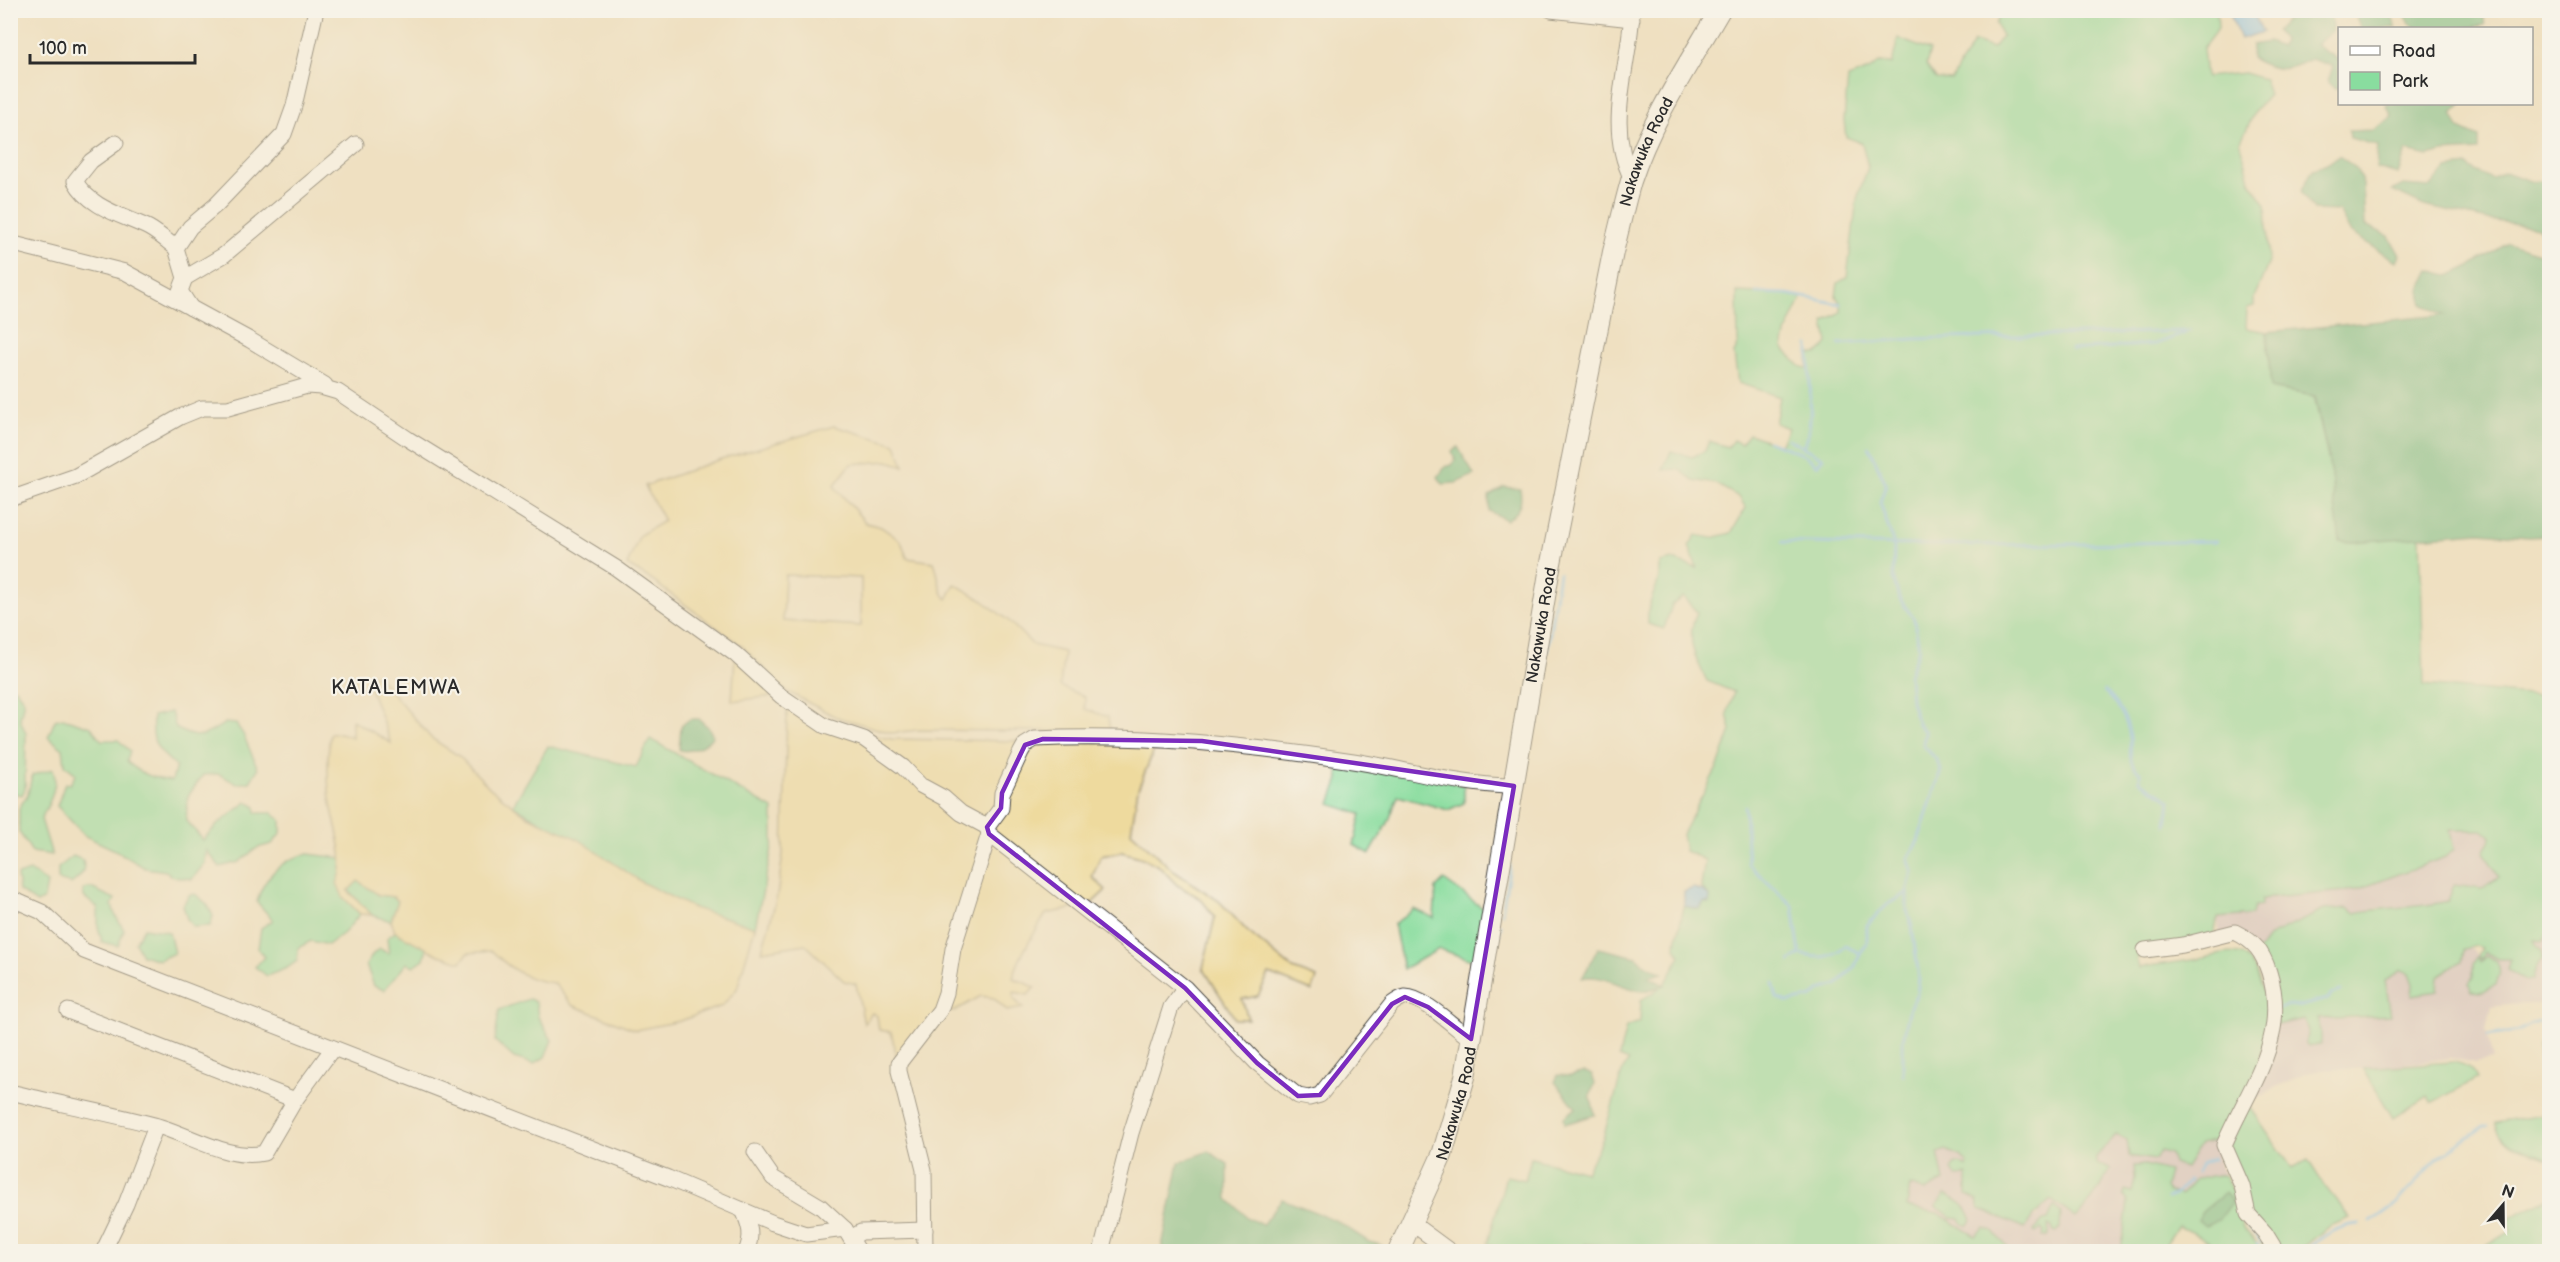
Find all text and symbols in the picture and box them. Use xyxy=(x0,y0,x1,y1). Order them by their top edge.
scale bar xyxy=(30,27,195,65)
legend xyxy=(2338,27,2533,105)
text: 100 m xyxy=(39,38,87,59)
text: Road xyxy=(2392,41,2436,62)
text: Park xyxy=(2392,71,2428,92)
street label: Nakawuka Road xyxy=(1616,94,1678,209)
street label: Nakawuka Road xyxy=(1523,566,1561,685)
district label: KATALEMWA xyxy=(331,676,461,700)
street label: Nakawuka Road xyxy=(1433,1045,1481,1163)
north arrow xyxy=(2473,1175,2533,1235)
text: N xyxy=(2499,1181,2517,1203)

